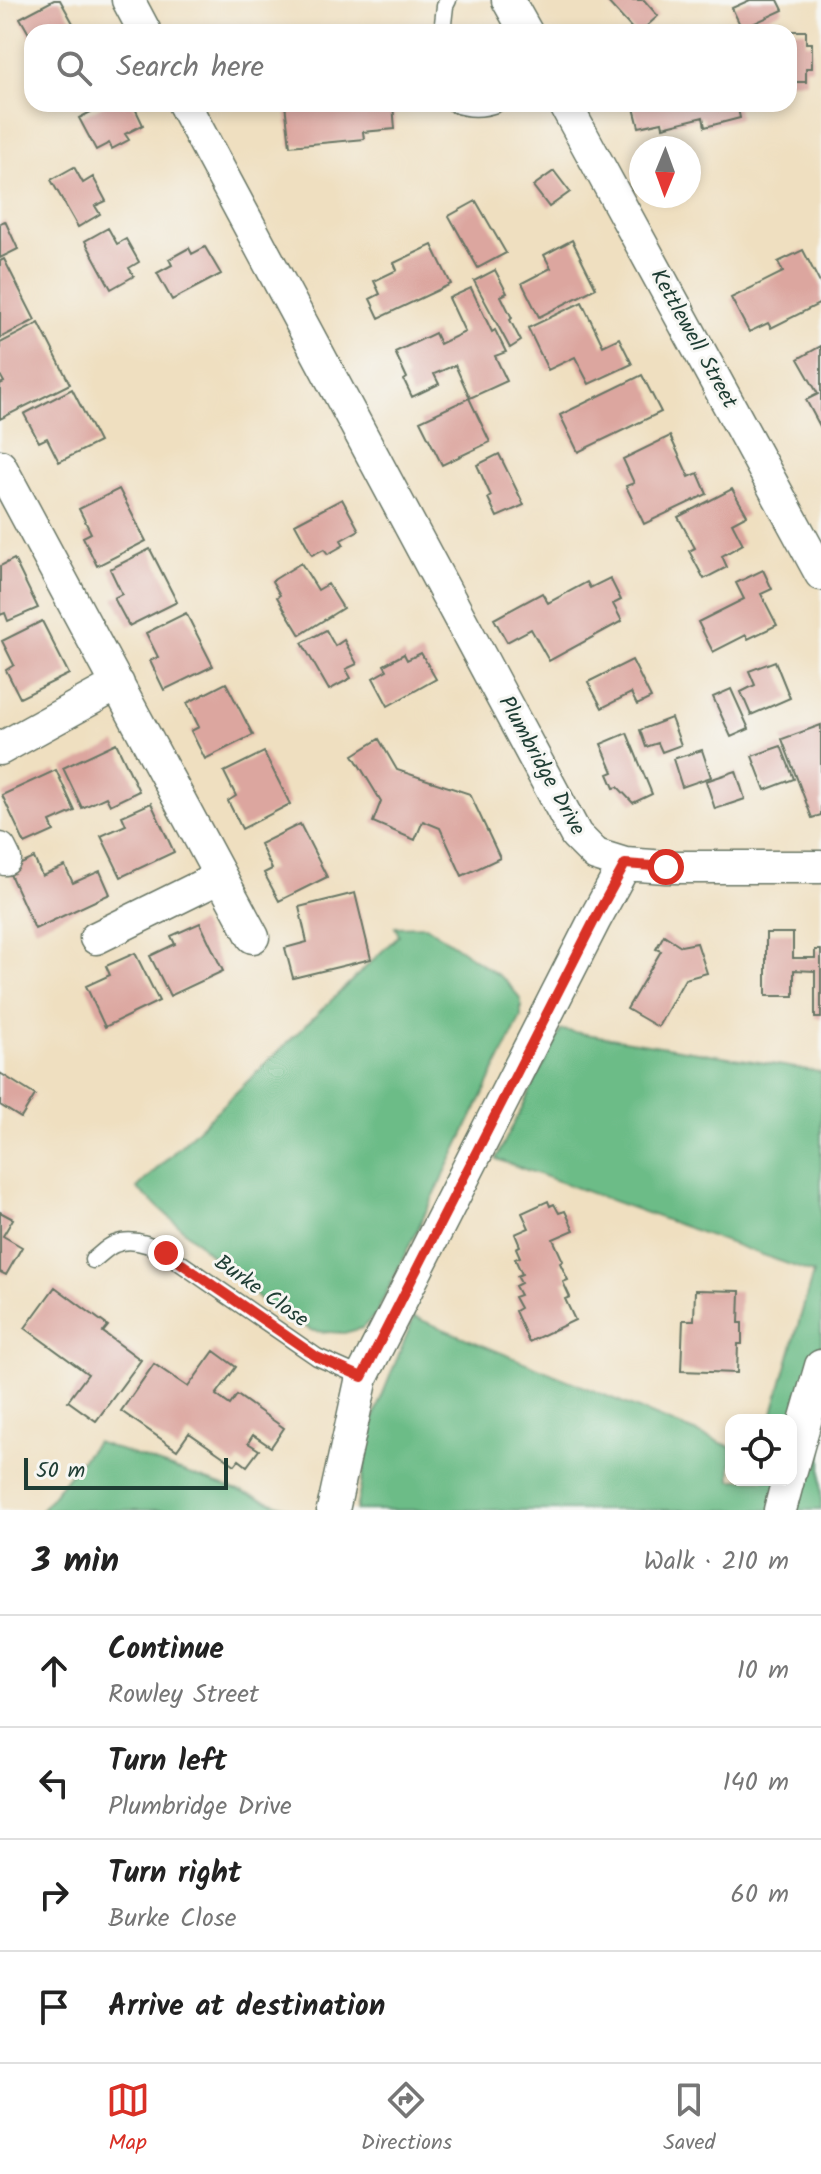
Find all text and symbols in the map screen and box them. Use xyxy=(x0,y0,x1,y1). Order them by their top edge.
search box xyxy=(24,24,797,112)
text: Search here xyxy=(116,44,264,92)
icon: search xyxy=(52,46,96,90)
north arrow xyxy=(629,136,701,208)
street label: Kettlewell Street xyxy=(640,263,746,416)
street label: Plumbridge Drive xyxy=(488,689,594,843)
route start xyxy=(648,849,684,885)
route end xyxy=(148,1235,184,1271)
street label: Burke Close xyxy=(206,1246,316,1338)
map controls xyxy=(725,1414,797,1486)
button: locate xyxy=(725,1414,797,1486)
scale bar xyxy=(24,1454,228,1490)
text: 50 m xyxy=(36,1454,85,1489)
text: 3 min xyxy=(32,1535,119,1589)
text: Walk · 210 m xyxy=(644,1541,789,1583)
text: Continue xyxy=(108,1626,224,1674)
icon: ahead xyxy=(32,1649,76,1693)
text: 10 m xyxy=(737,1650,789,1692)
text: Rowley Street xyxy=(108,1674,259,1716)
text: Turn left xyxy=(108,1738,227,1786)
icon: left xyxy=(32,1761,76,1805)
text: 140 m xyxy=(722,1762,789,1804)
text: Plumbridge Drive xyxy=(108,1786,292,1828)
text: Turn right xyxy=(108,1850,241,1898)
icon: right xyxy=(32,1873,76,1917)
text: 60 m xyxy=(730,1874,789,1916)
text: Burke Close xyxy=(108,1898,237,1940)
text: Arrive at destination xyxy=(108,1983,385,2031)
icon: arrive xyxy=(32,1985,76,2029)
tab: Map xyxy=(106,2078,150,2161)
tab: Directions xyxy=(361,2078,452,2161)
tab: Saved xyxy=(663,2078,715,2161)

